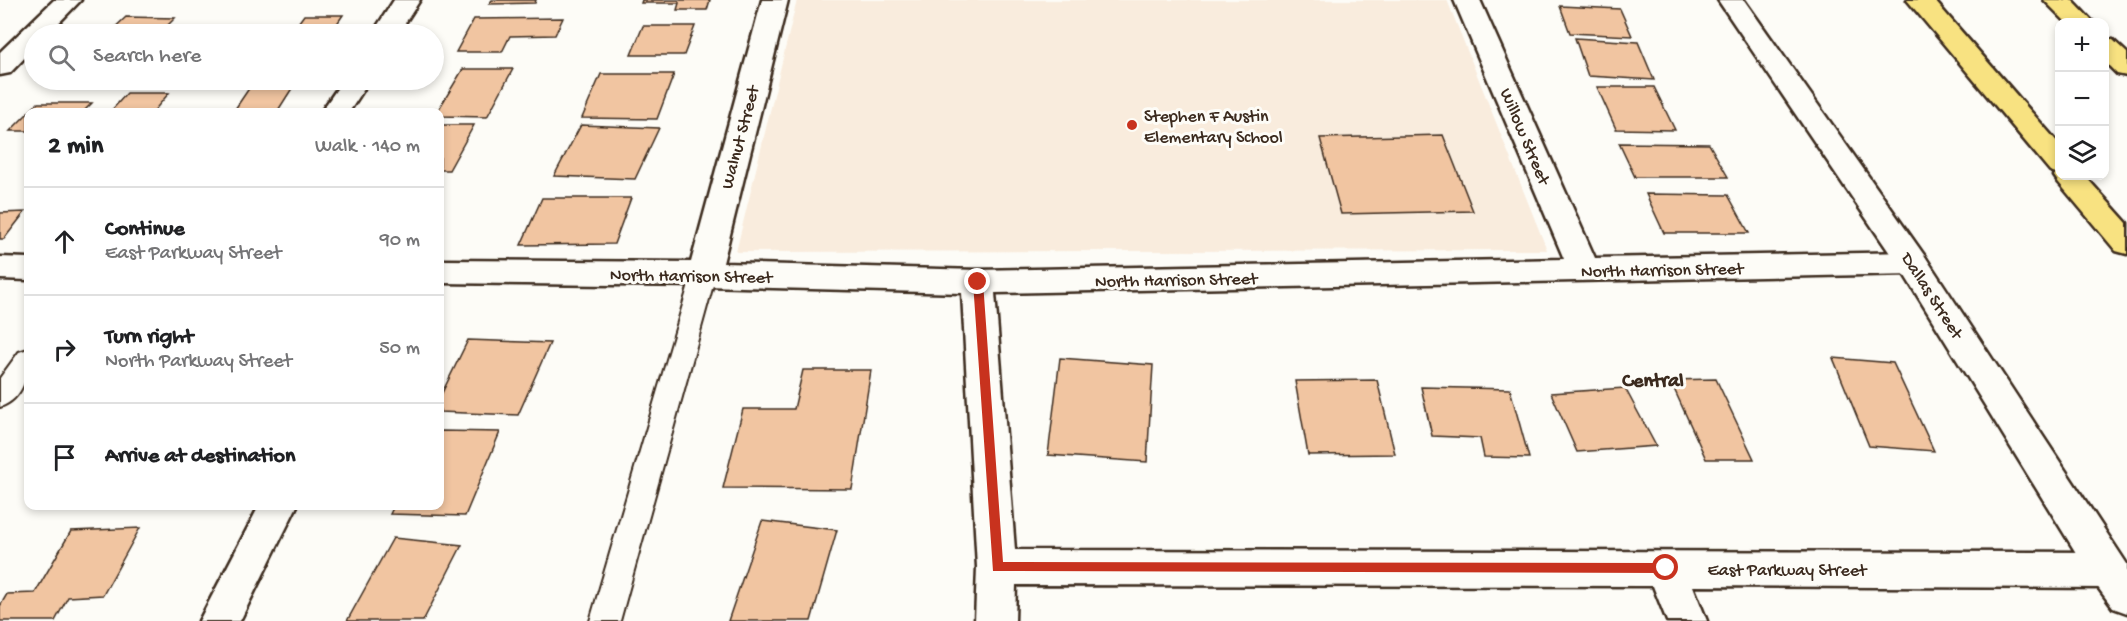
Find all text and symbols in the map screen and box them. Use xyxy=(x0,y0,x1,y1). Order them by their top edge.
map controls xyxy=(2055,18,2109,180)
button: + xyxy=(2055,18,2109,72)
search box xyxy=(24,24,444,90)
icon: search xyxy=(45,41,78,74)
text: Search here xyxy=(93,44,201,70)
button: − xyxy=(2055,72,2109,126)
street label: Walnut Street xyxy=(718,82,766,191)
street label: Willow Street xyxy=(1494,86,1554,190)
place label: Stephen F Austin Elementary School xyxy=(1144,107,1283,149)
marker: Stephen F Austin Elementary School xyxy=(1125,118,1139,132)
button: layers xyxy=(2055,126,2109,180)
text: 2 min xyxy=(48,132,103,163)
text: Walk · 140 m xyxy=(315,136,420,159)
text: Continue xyxy=(105,217,185,243)
icon: ahead xyxy=(48,225,81,258)
text: 90 m xyxy=(380,230,420,253)
text: East Parkway Street xyxy=(105,243,281,266)
street label: Dallas Street xyxy=(1895,248,1967,345)
street label: North Harrison Street xyxy=(1581,260,1745,283)
street label: North Harrison Street xyxy=(610,266,774,289)
route end xyxy=(964,268,990,294)
street label: North Harrison Street xyxy=(1095,270,1259,293)
text: Turn right xyxy=(105,325,193,351)
icon: right xyxy=(48,333,81,366)
text: 50 m xyxy=(379,338,420,361)
text: North Parkway Street xyxy=(105,351,292,374)
district label: Central xyxy=(1621,371,1684,394)
icon: arrive xyxy=(48,441,81,474)
text: Arrive at destination xyxy=(105,444,295,470)
route start xyxy=(1652,554,1678,580)
street label: East Parkway Street xyxy=(1708,561,1868,582)

